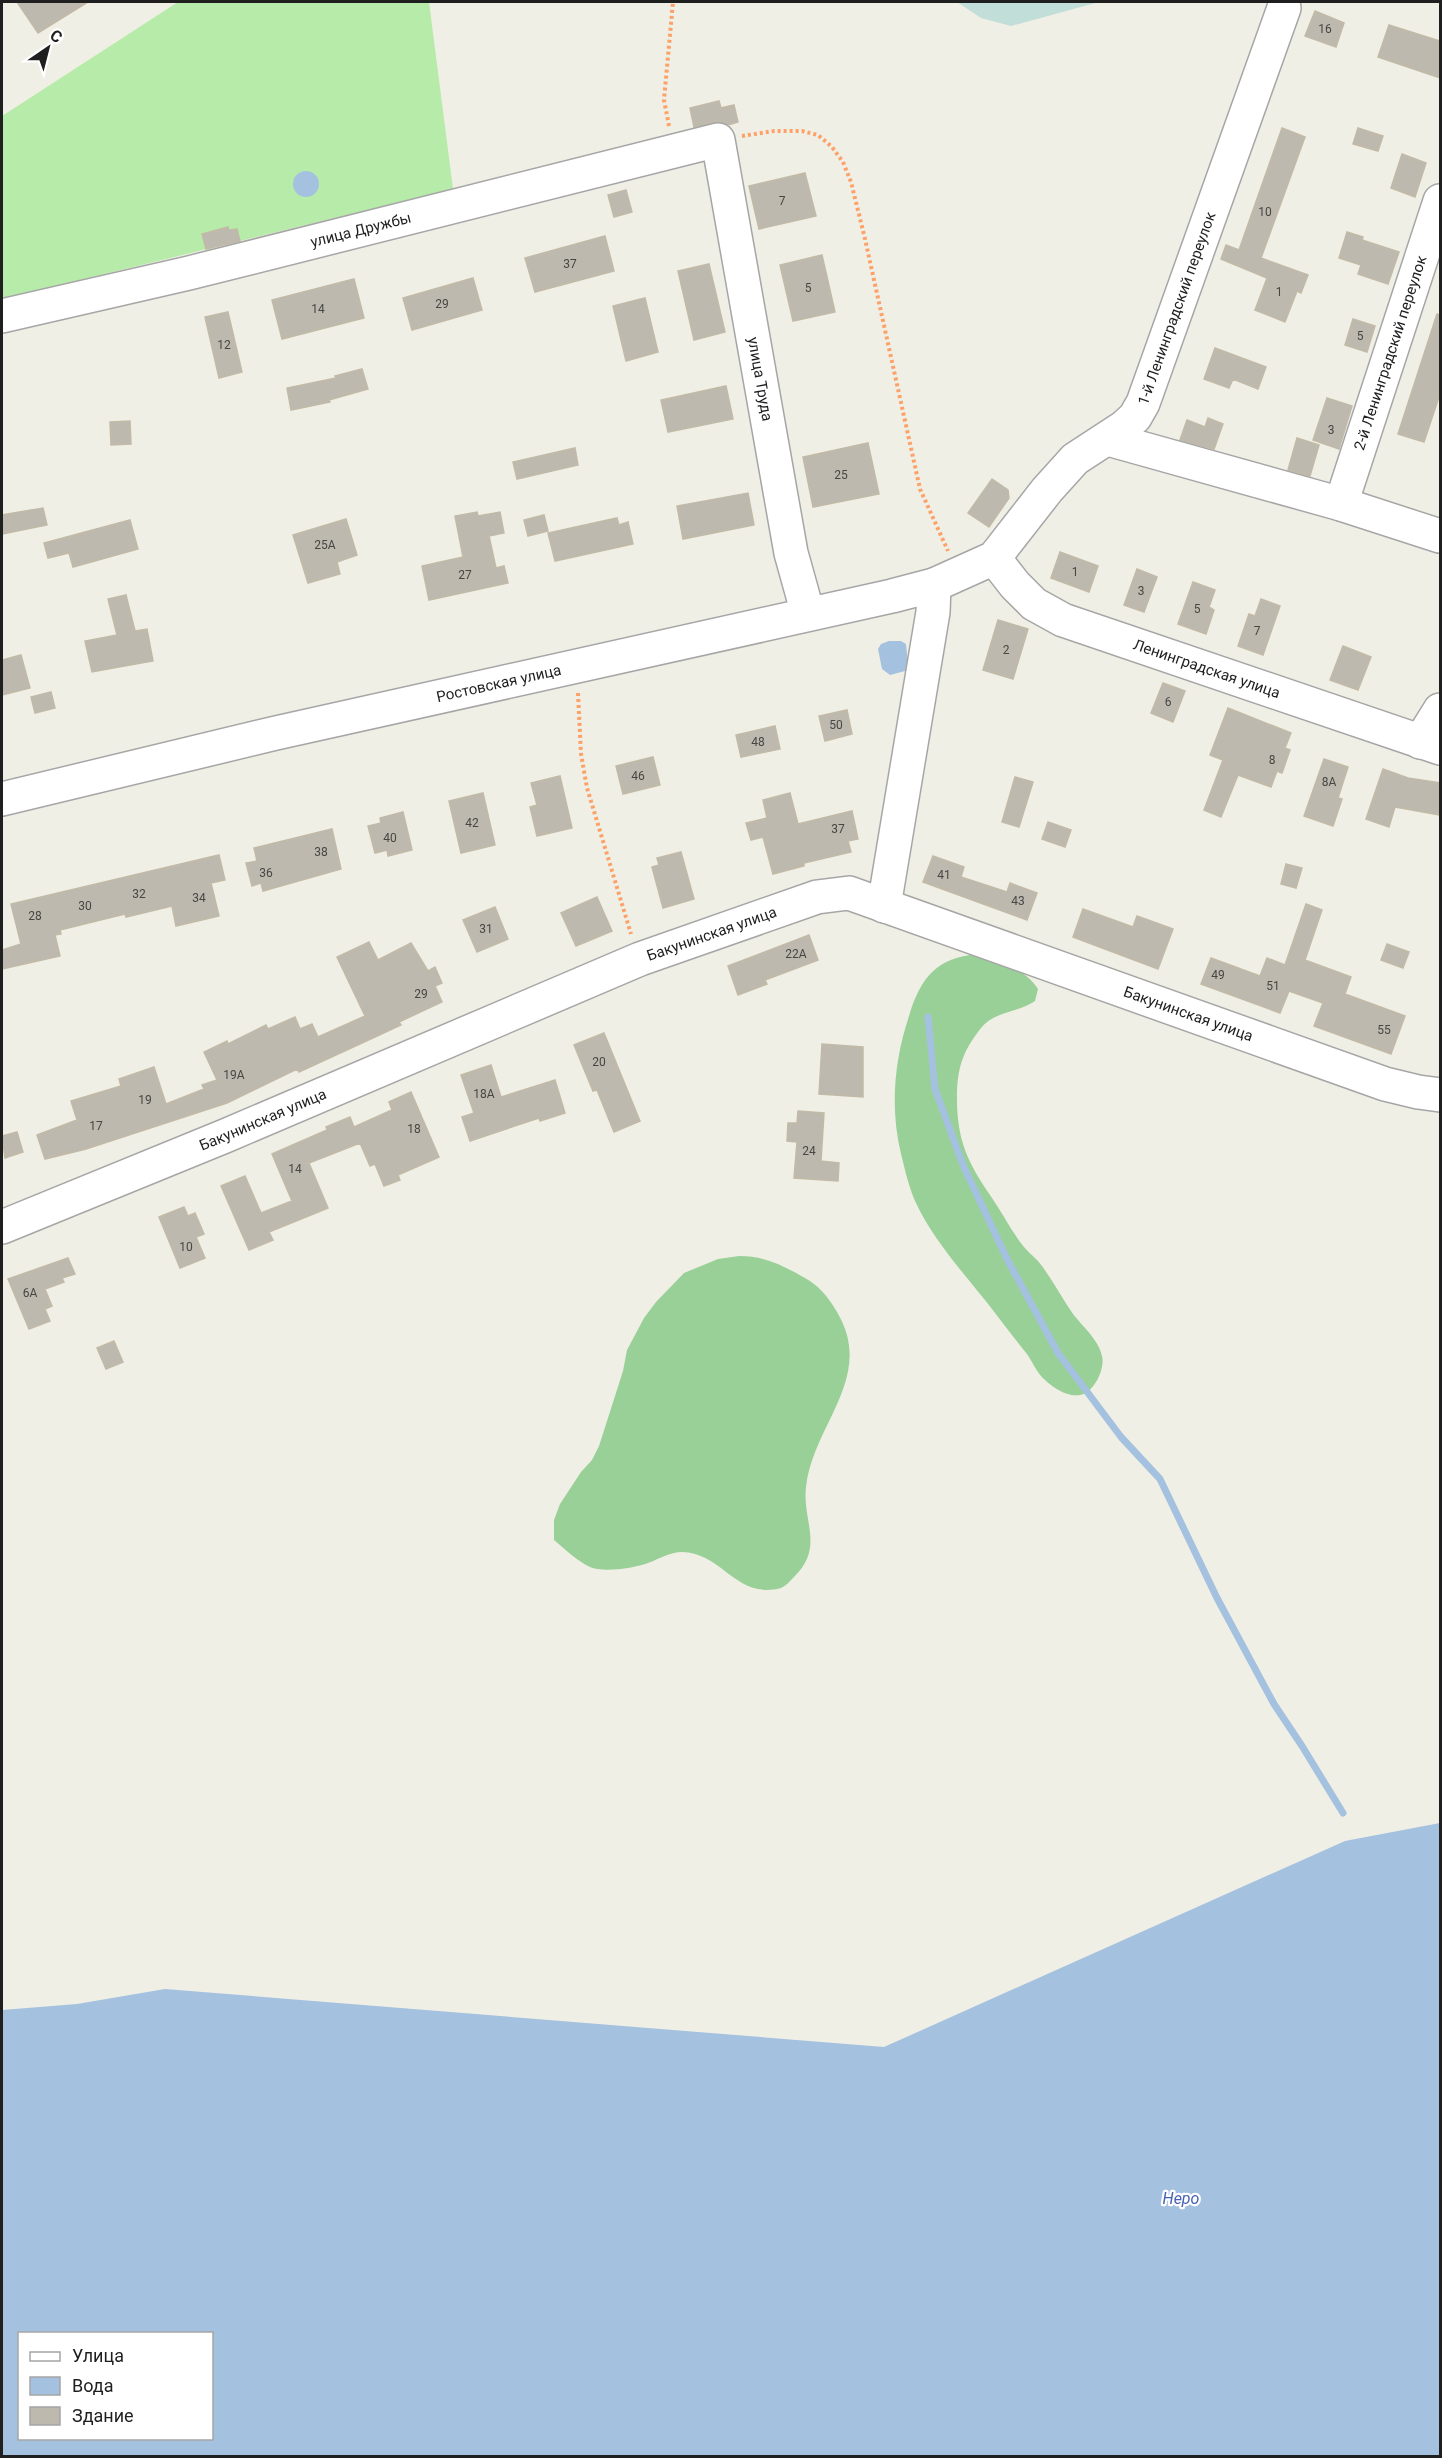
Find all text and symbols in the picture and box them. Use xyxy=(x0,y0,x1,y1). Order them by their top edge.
north arrow xyxy=(18,18,78,78)
house number: 16 xyxy=(1318,22,1332,36)
text: С xyxy=(47,25,66,47)
house number: 7 xyxy=(779,194,786,208)
house number: 10 xyxy=(1258,205,1272,219)
street label: улица Дружбы xyxy=(309,209,413,251)
street label: 1-й Ленинградский переулок xyxy=(1134,210,1219,407)
street label: 2-й Ленинградский переулок xyxy=(1350,253,1431,452)
house number: 37 xyxy=(563,257,577,271)
house number: 5 xyxy=(805,281,812,295)
house number: 1 xyxy=(1276,285,1282,299)
house number: 29 xyxy=(435,297,449,311)
house number: 14 xyxy=(311,302,325,316)
house number: 5 xyxy=(1357,329,1364,343)
street label: улица Труда xyxy=(744,335,777,422)
house number: 12 xyxy=(217,338,231,352)
house number: 3 xyxy=(1328,423,1334,437)
house number: 25 xyxy=(834,468,848,482)
house number: 25А xyxy=(314,538,336,552)
house number: 1 xyxy=(1072,565,1078,579)
house number: 27 xyxy=(458,568,472,582)
house number: 3 xyxy=(1138,584,1144,598)
house number: 5 xyxy=(1194,602,1201,616)
house number: 7 xyxy=(1254,624,1261,638)
street label: Ленинградская улица xyxy=(1131,636,1282,702)
house number: 2 xyxy=(1003,643,1010,657)
street label: Ростовская улица xyxy=(435,661,563,706)
house number: 6 xyxy=(1165,695,1172,709)
house number: 50 xyxy=(829,718,843,732)
house number: 48 xyxy=(751,735,765,749)
house number: 8 xyxy=(1269,753,1276,767)
house number: 46 xyxy=(631,769,645,783)
house number: 8А xyxy=(1322,775,1336,789)
house number: 42 xyxy=(465,816,479,830)
house number: 37 xyxy=(831,822,845,836)
house number: 40 xyxy=(383,831,397,845)
house number: 38 xyxy=(314,845,328,859)
house number: 36 xyxy=(259,866,273,880)
house number: 41 xyxy=(937,868,951,882)
house number: 32 xyxy=(132,887,146,901)
house number: 34 xyxy=(192,891,206,905)
house number: 43 xyxy=(1011,894,1025,908)
house number: 30 xyxy=(78,899,92,913)
street label: Бакунинская улица xyxy=(644,903,779,965)
house number: 28 xyxy=(28,909,42,923)
house number: 31 xyxy=(479,922,493,936)
house number: 22А xyxy=(785,947,807,961)
house number: 49 xyxy=(1211,968,1225,982)
house number: 51 xyxy=(1266,979,1280,993)
street label: Бакунинская улица xyxy=(1121,983,1255,1045)
house number: 29 xyxy=(414,987,428,1001)
house number: 55 xyxy=(1377,1023,1391,1037)
house number: 20 xyxy=(592,1055,606,1069)
house number: 19А xyxy=(223,1068,245,1082)
street label: Бакунинская улица xyxy=(197,1085,329,1155)
house number: 18А xyxy=(473,1087,495,1101)
house number: 19 xyxy=(138,1093,152,1107)
house number: 17 xyxy=(89,1119,103,1133)
house number: 18 xyxy=(407,1122,421,1136)
house number: 24 xyxy=(802,1144,816,1158)
house number: 14 xyxy=(288,1162,302,1176)
house number: 10 xyxy=(179,1240,193,1254)
house number: 6А xyxy=(23,1286,37,1300)
water label: Неро xyxy=(1163,2189,1200,2208)
legend xyxy=(18,2332,213,2440)
text: Улица xyxy=(72,2345,124,2366)
text: Вода xyxy=(72,2375,114,2396)
text: Здание xyxy=(72,2405,134,2426)

